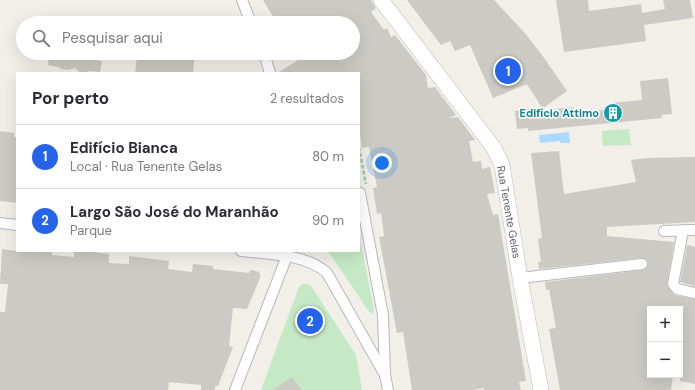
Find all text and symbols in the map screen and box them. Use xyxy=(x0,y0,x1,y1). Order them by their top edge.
search box xyxy=(16,16,360,60)
icon: search xyxy=(30,27,52,49)
text: Pesquisar aqui xyxy=(62,28,163,48)
pin: 1 xyxy=(495,56,521,86)
text: Por perto xyxy=(32,87,109,109)
text: 2 resultados xyxy=(270,90,344,107)
building icon: Edifício Attimo xyxy=(602,102,624,124)
place label: Edifício Attimo xyxy=(520,106,599,120)
text: Edifício Bianca xyxy=(70,138,178,158)
text: 1 xyxy=(43,148,47,165)
text: 80 m xyxy=(312,148,344,165)
your location xyxy=(372,153,392,173)
text: Local · Rua Tenente Gelas xyxy=(70,158,222,175)
street label: Rua Tenente Gelas xyxy=(494,165,524,259)
text: Largo São José do Maranhão xyxy=(70,202,279,222)
text: 2 xyxy=(41,212,49,229)
text: 90 m xyxy=(312,212,344,229)
text: Parque xyxy=(70,222,112,239)
pin: 2 xyxy=(297,306,323,336)
map controls xyxy=(647,306,683,378)
button: + xyxy=(647,306,683,342)
button: − xyxy=(647,342,683,378)

